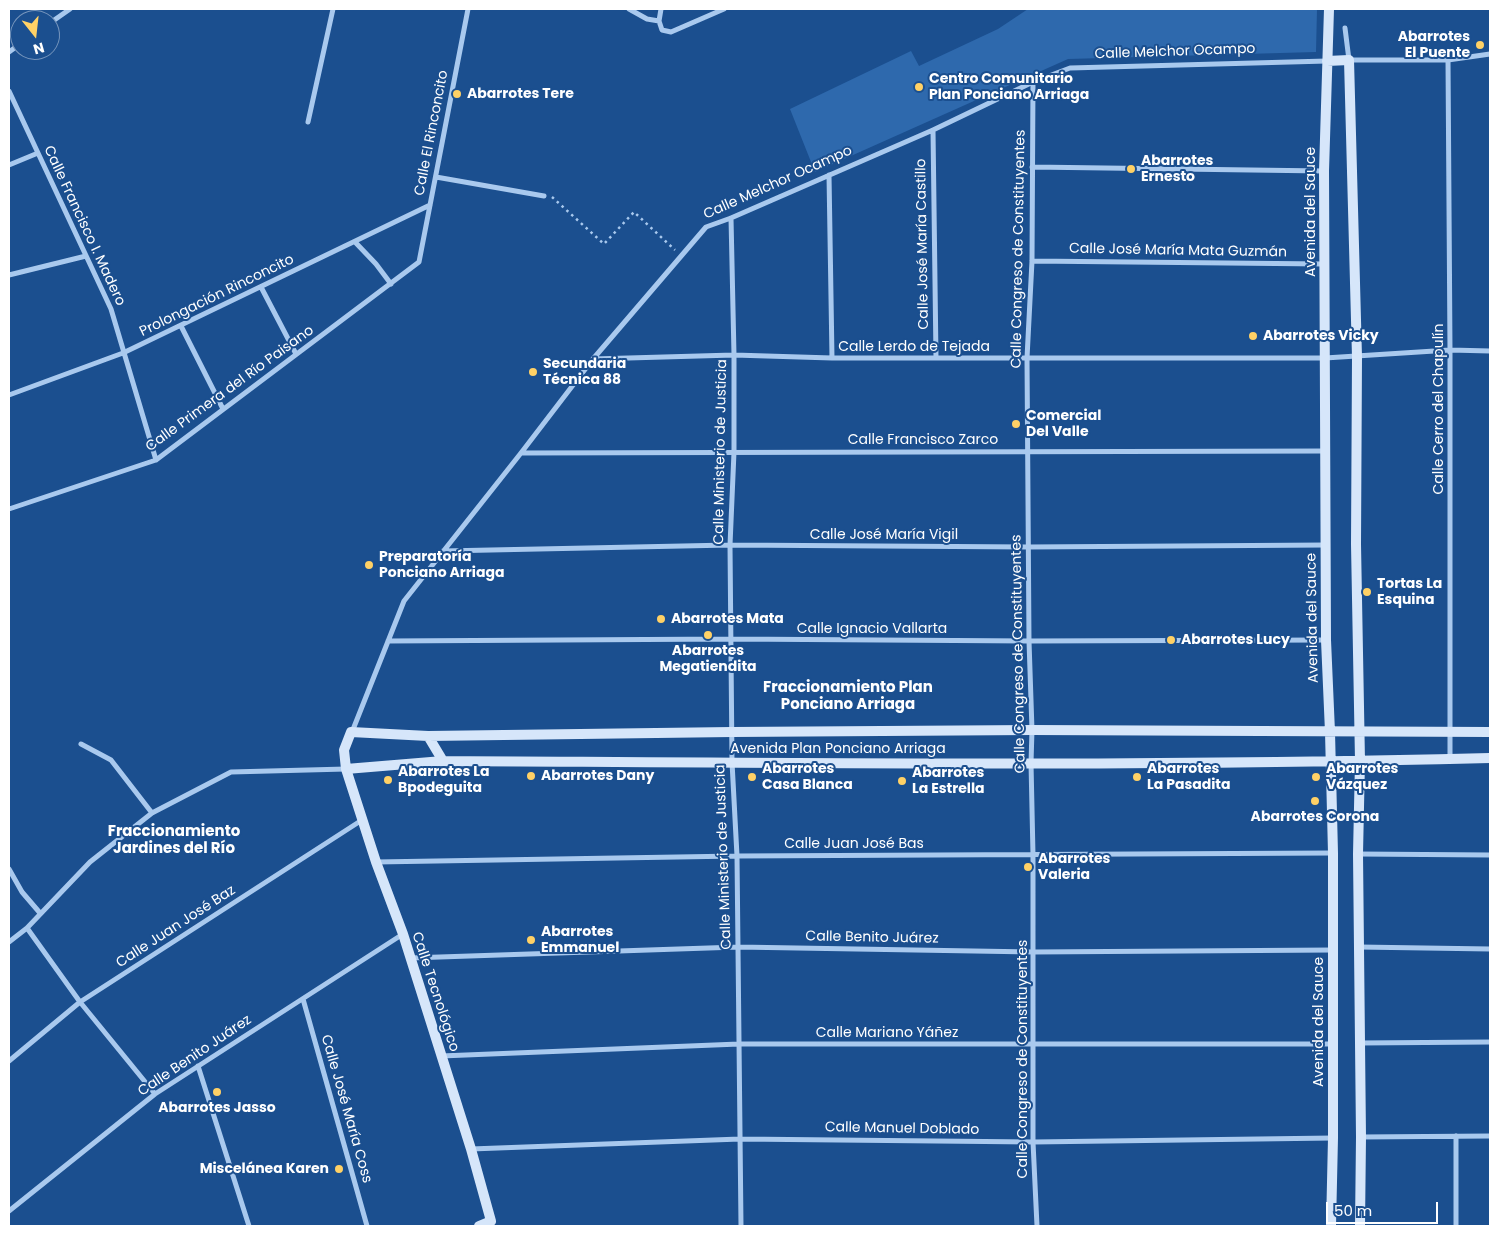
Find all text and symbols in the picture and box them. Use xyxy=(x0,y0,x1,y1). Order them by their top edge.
north arrow xyxy=(10,10,60,60)
place label: Abarrotes El Puente xyxy=(1398,29,1470,62)
text: N xyxy=(31,37,47,60)
marker: Abarrotes El Puente xyxy=(1474,39,1486,51)
street label: Calle Melchor Ocampo xyxy=(1094,41,1256,63)
street label: Calle El Rinconcito xyxy=(412,69,452,197)
place label: Centro Comunitario Plan Ponciano Arriaga xyxy=(929,71,1089,104)
marker: Centro Comunitario Plan Ponciano Arriaga xyxy=(913,81,925,93)
place label: Abarrotes Tere xyxy=(467,86,574,102)
marker: Abarrotes Tere xyxy=(451,88,463,100)
street label: Calle Congreso de Constituyentes xyxy=(1009,129,1029,369)
street label: Calle Francisco I. Madero xyxy=(39,143,129,309)
street label: Calle Melchor Ocampo xyxy=(701,143,855,223)
street label: Avenida del Sauce xyxy=(1303,147,1319,277)
place label: Abarrotes Ernesto xyxy=(1141,153,1213,186)
street label: Calle José María Castillo xyxy=(913,158,933,330)
marker: Abarrotes Ernesto xyxy=(1125,163,1137,175)
street label: Calle José María Mata Guzmán xyxy=(1069,241,1287,261)
street label: Prolongación Rinconcito xyxy=(137,251,297,341)
street label: Calle Primera del Río Paisano xyxy=(143,322,317,456)
street label: Calle Cerro del Chapulín xyxy=(1431,323,1447,495)
place label: Abarrotes Vicky xyxy=(1263,328,1379,344)
marker: Abarrotes Vicky xyxy=(1247,330,1259,342)
street label: Calle Lerdo de Tejada xyxy=(838,339,990,355)
place label: Secundaria Técnica 88 xyxy=(543,356,626,388)
street label: Calle Ministerio de Justicia xyxy=(711,359,731,545)
marker: Secundaria Técnica 88 xyxy=(527,366,539,378)
place label: Comercial Del Valle xyxy=(1026,408,1101,441)
marker: Comercial Del Valle xyxy=(1010,418,1022,430)
street label: Calle Francisco Zarco xyxy=(848,432,998,448)
street label: Calle José María Vigil xyxy=(810,527,958,543)
street label: Calle Congreso de Constituyentes xyxy=(1009,534,1029,774)
place label: Preparatoría Ponciano Arriaga xyxy=(379,549,504,582)
street label: Avenida del Sauce xyxy=(1303,553,1323,683)
marker: Preparatoría Ponciano Arriaga xyxy=(363,559,375,571)
place label: Tortas La Esquina xyxy=(1377,576,1442,608)
marker: Tortas La Esquina xyxy=(1361,586,1373,598)
place label: Abarrotes Mata xyxy=(671,611,784,627)
marker: Abarrotes Mata xyxy=(655,613,667,625)
street label: Calle Ignacio Vallarta xyxy=(797,621,947,637)
marker: Abarrotes Megatiendita xyxy=(702,629,714,641)
place label: Abarrotes Lucy xyxy=(1181,632,1290,648)
marker: Abarrotes Lucy xyxy=(1165,634,1177,646)
place label: Abarrotes Megatiendita xyxy=(659,643,757,676)
district label: Fraccionamiento Plan Ponciano Arriaga xyxy=(763,679,933,714)
street label: Avenida Plan Ponciano Arriaga xyxy=(730,741,946,757)
place label: Abarrotes Casa Blanca xyxy=(762,761,853,794)
place label: Abarrotes La Pasadita xyxy=(1147,761,1231,794)
place label: Abarrotes Vázquez xyxy=(1326,761,1398,794)
place label: Abarrotes La Bpodeguita xyxy=(398,764,490,796)
street label: Calle Ministerio de Justicia xyxy=(712,764,736,950)
place label: Abarrotes La Estrella xyxy=(912,765,985,798)
place label: Abarrotes Dany xyxy=(541,768,654,784)
marker: Abarrotes Dany xyxy=(525,770,537,782)
marker: Abarrotes Casa Blanca xyxy=(746,771,758,783)
marker: Abarrotes La Pasadita xyxy=(1131,771,1143,783)
marker: Abarrotes Vázquez xyxy=(1310,771,1322,783)
marker: Abarrotes La Bpodeguita xyxy=(382,774,394,786)
marker: Abarrotes La Estrella xyxy=(896,775,908,787)
marker: Abarrotes Corona xyxy=(1309,795,1321,807)
place label: Abarrotes Corona xyxy=(1251,809,1379,825)
district label: Fraccionamiento Jardines del Río xyxy=(108,823,240,858)
street label: Calle Juan José Bas xyxy=(784,836,924,852)
place label: Abarrotes Valeria xyxy=(1038,851,1110,884)
marker: Abarrotes Valeria xyxy=(1022,861,1034,873)
street label: Calle Juan José Baz xyxy=(113,882,239,972)
place label: Abarrotes Emmanuel xyxy=(541,924,619,956)
street label: Calle Benito Juárez xyxy=(805,928,939,948)
street label: Calle Tecnológico xyxy=(408,930,462,1054)
marker: Abarrotes Emmanuel xyxy=(525,934,537,946)
street label: Calle Congreso de Constituyentes xyxy=(1015,940,1031,1178)
street label: Avenida del Sauce xyxy=(1311,957,1327,1087)
street label: Calle Benito Juárez xyxy=(135,1012,255,1100)
street label: Calle Mariano Yáñez xyxy=(816,1025,958,1041)
street label: Calle José María Coss xyxy=(317,1033,375,1185)
marker: Abarrotes Jasso xyxy=(211,1086,223,1098)
place label: Abarrotes Jasso xyxy=(158,1100,276,1116)
street label: Calle Manuel Doblado xyxy=(825,1119,979,1139)
place label: Miscelánea Karen xyxy=(200,1161,329,1177)
marker: Miscelánea Karen xyxy=(333,1163,345,1175)
scale bar xyxy=(1329,1192,1442,1224)
text: 50 m xyxy=(1334,1200,1372,1221)

